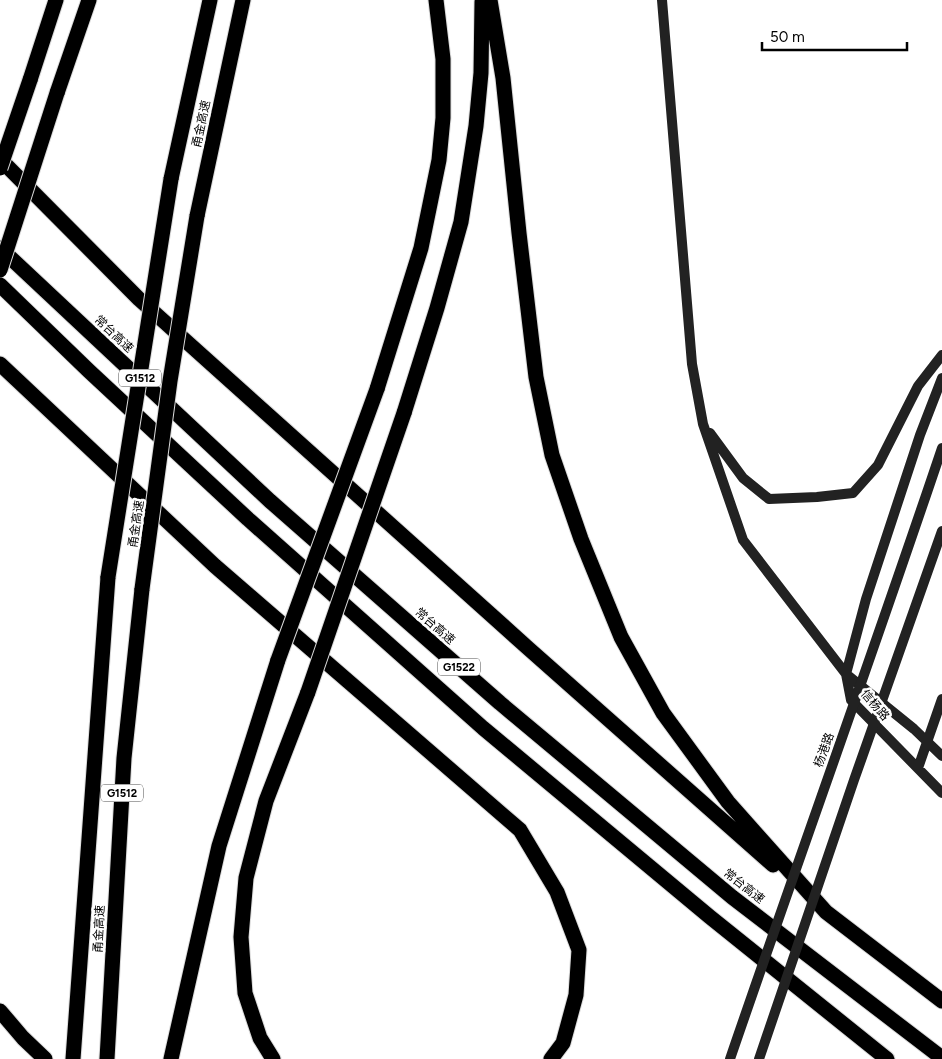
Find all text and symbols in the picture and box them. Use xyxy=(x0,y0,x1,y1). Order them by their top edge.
scale bar xyxy=(762,20,907,52)
text: 50 m xyxy=(770,28,805,46)
street label: 甬金高速 xyxy=(189,99,213,149)
street label: 常台高速 xyxy=(92,313,136,355)
road number: G1512 xyxy=(119,369,161,386)
street label: 甬金高速 xyxy=(126,499,146,549)
street label: 常台高速 xyxy=(412,605,458,647)
road number: G1522 xyxy=(438,659,480,676)
street label: 信杨路 xyxy=(858,687,892,723)
street label: 杨港路 xyxy=(811,731,837,769)
road number: G1512 xyxy=(101,784,143,801)
street label: 常台高速 xyxy=(721,866,767,906)
street label: 甬金高速 xyxy=(91,905,107,953)

